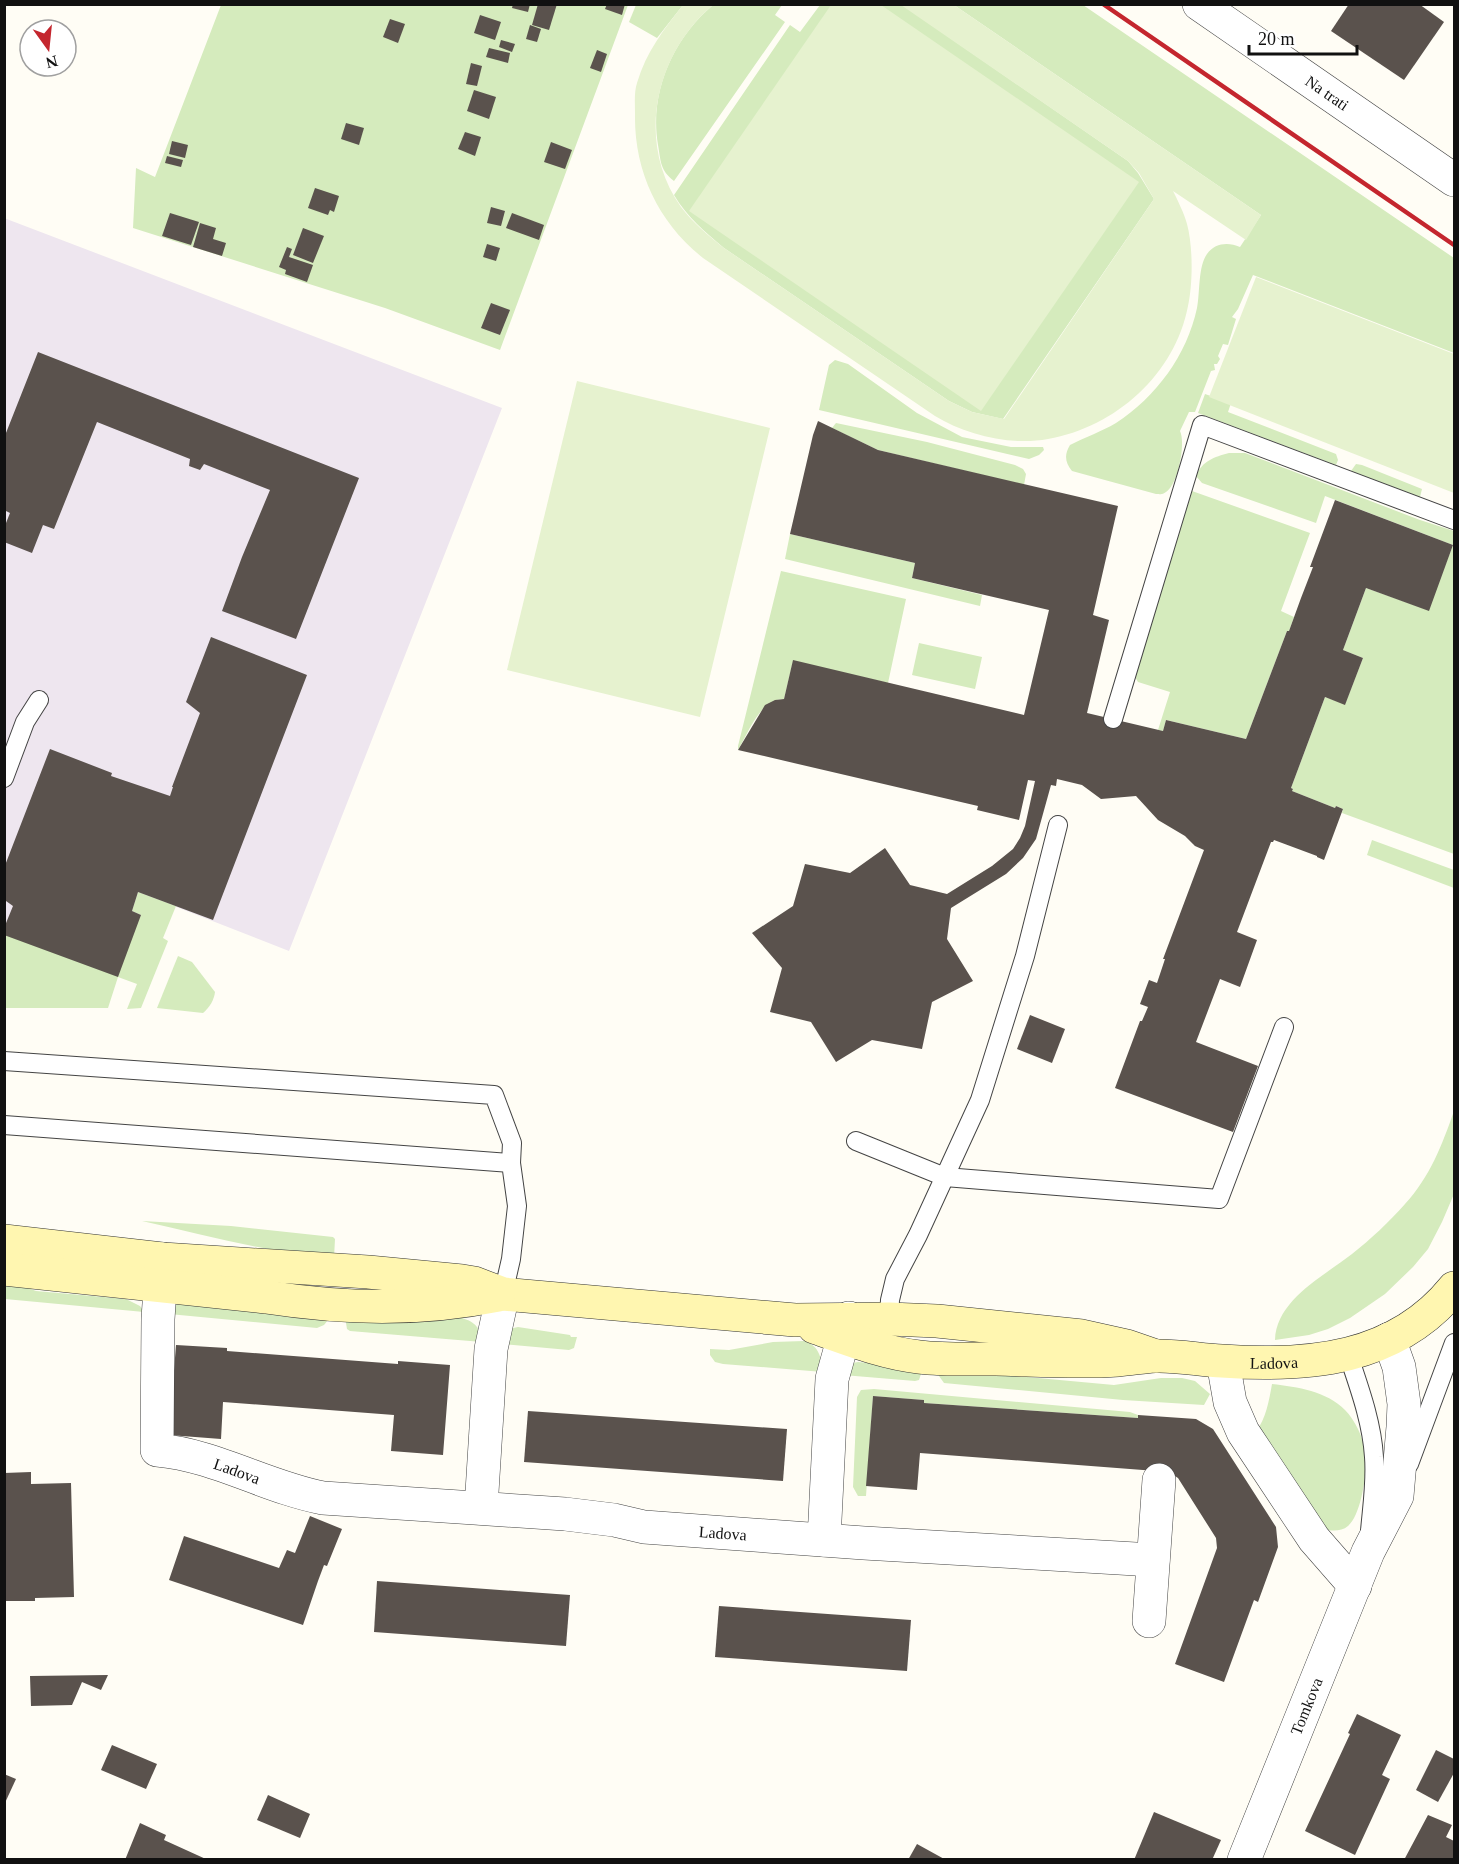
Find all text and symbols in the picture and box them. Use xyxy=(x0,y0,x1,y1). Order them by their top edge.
north arrow xyxy=(18,18,78,78)
scale bar xyxy=(1249,18,1357,56)
text: 20 m xyxy=(1258,29,1295,49)
text: N xyxy=(44,52,60,72)
street label: Na trati xyxy=(1303,72,1353,114)
street label: Ladova xyxy=(1250,1353,1299,1371)
street label: Ladova xyxy=(212,1455,262,1487)
street label: Ladova xyxy=(698,1523,747,1543)
street label: Tomkova xyxy=(1287,1675,1325,1737)

